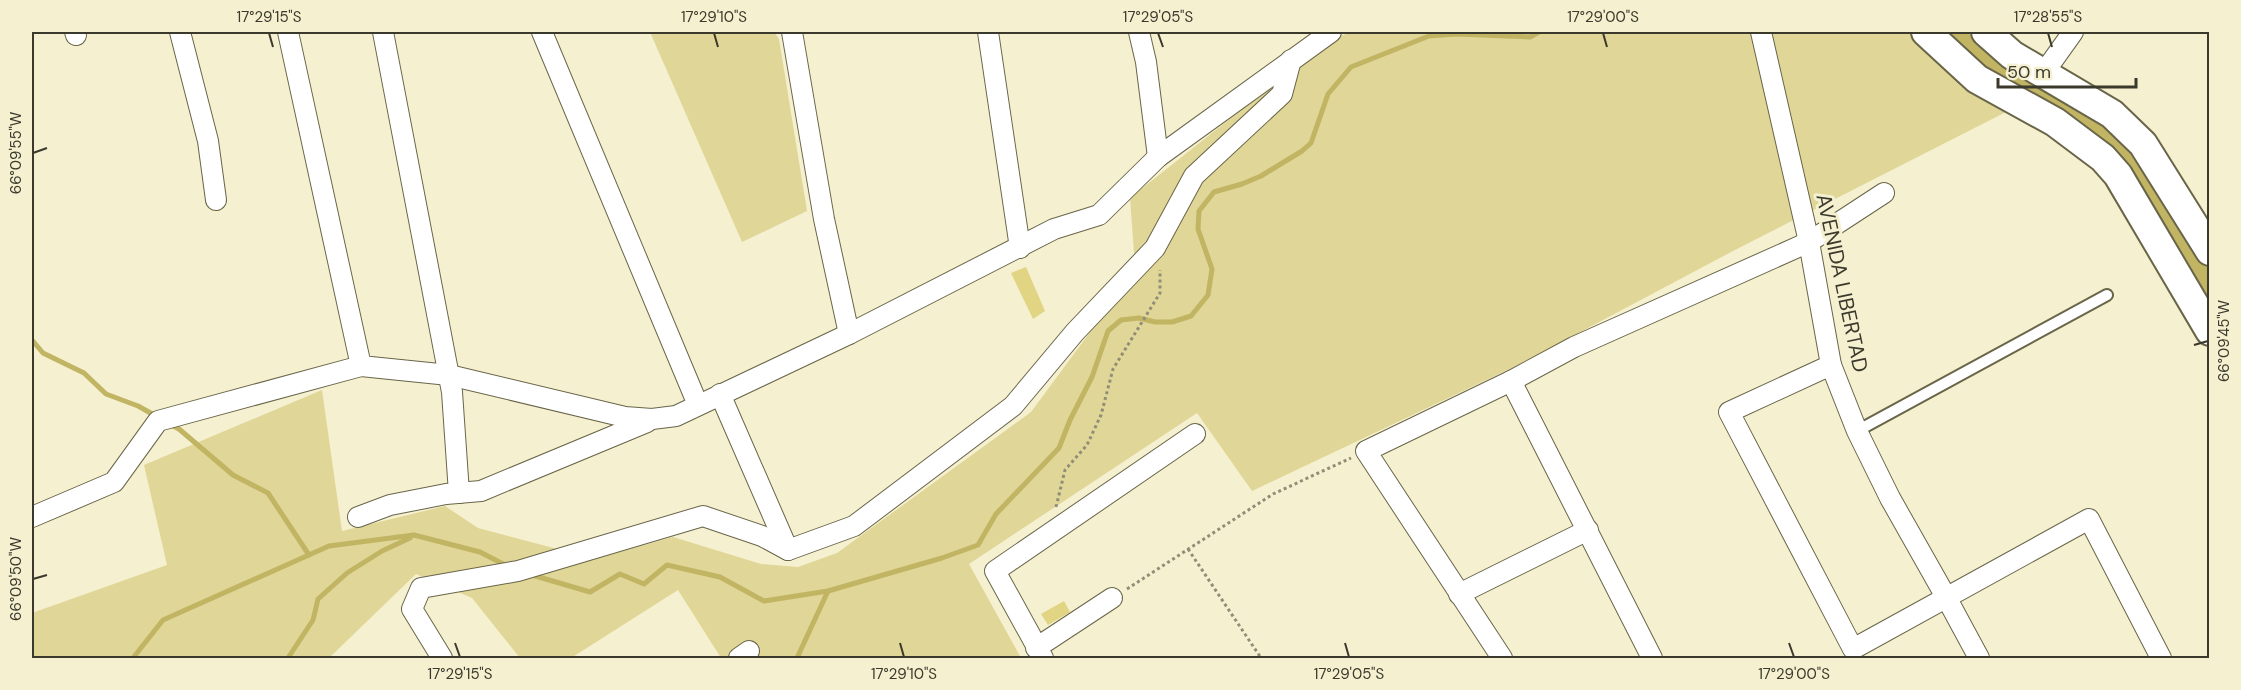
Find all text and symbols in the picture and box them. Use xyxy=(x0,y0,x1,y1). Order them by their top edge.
text: 17°29'15"S xyxy=(237,7,302,27)
text: 17°29'10"S xyxy=(681,7,747,27)
text: 17°29'05"S xyxy=(1123,7,1193,27)
text: 17°29'00"S xyxy=(1567,7,1639,27)
text: 17°28'55"S xyxy=(2014,7,2082,27)
scale bar xyxy=(1998,51,2136,89)
text: 50 m xyxy=(2007,60,2051,84)
text: 66°09'55"W xyxy=(6,111,26,194)
street label: AVENIDA LIBERTAD xyxy=(1809,191,1875,375)
text: 66°09'45"W xyxy=(2214,299,2234,382)
text: 66°09'50"W xyxy=(6,537,26,621)
text: 17°29'15"S xyxy=(428,664,493,684)
text: 17°29'10"S xyxy=(871,664,937,684)
text: 17°29'05"S xyxy=(1314,664,1384,684)
text: 17°29'00"S xyxy=(1758,664,1830,684)

